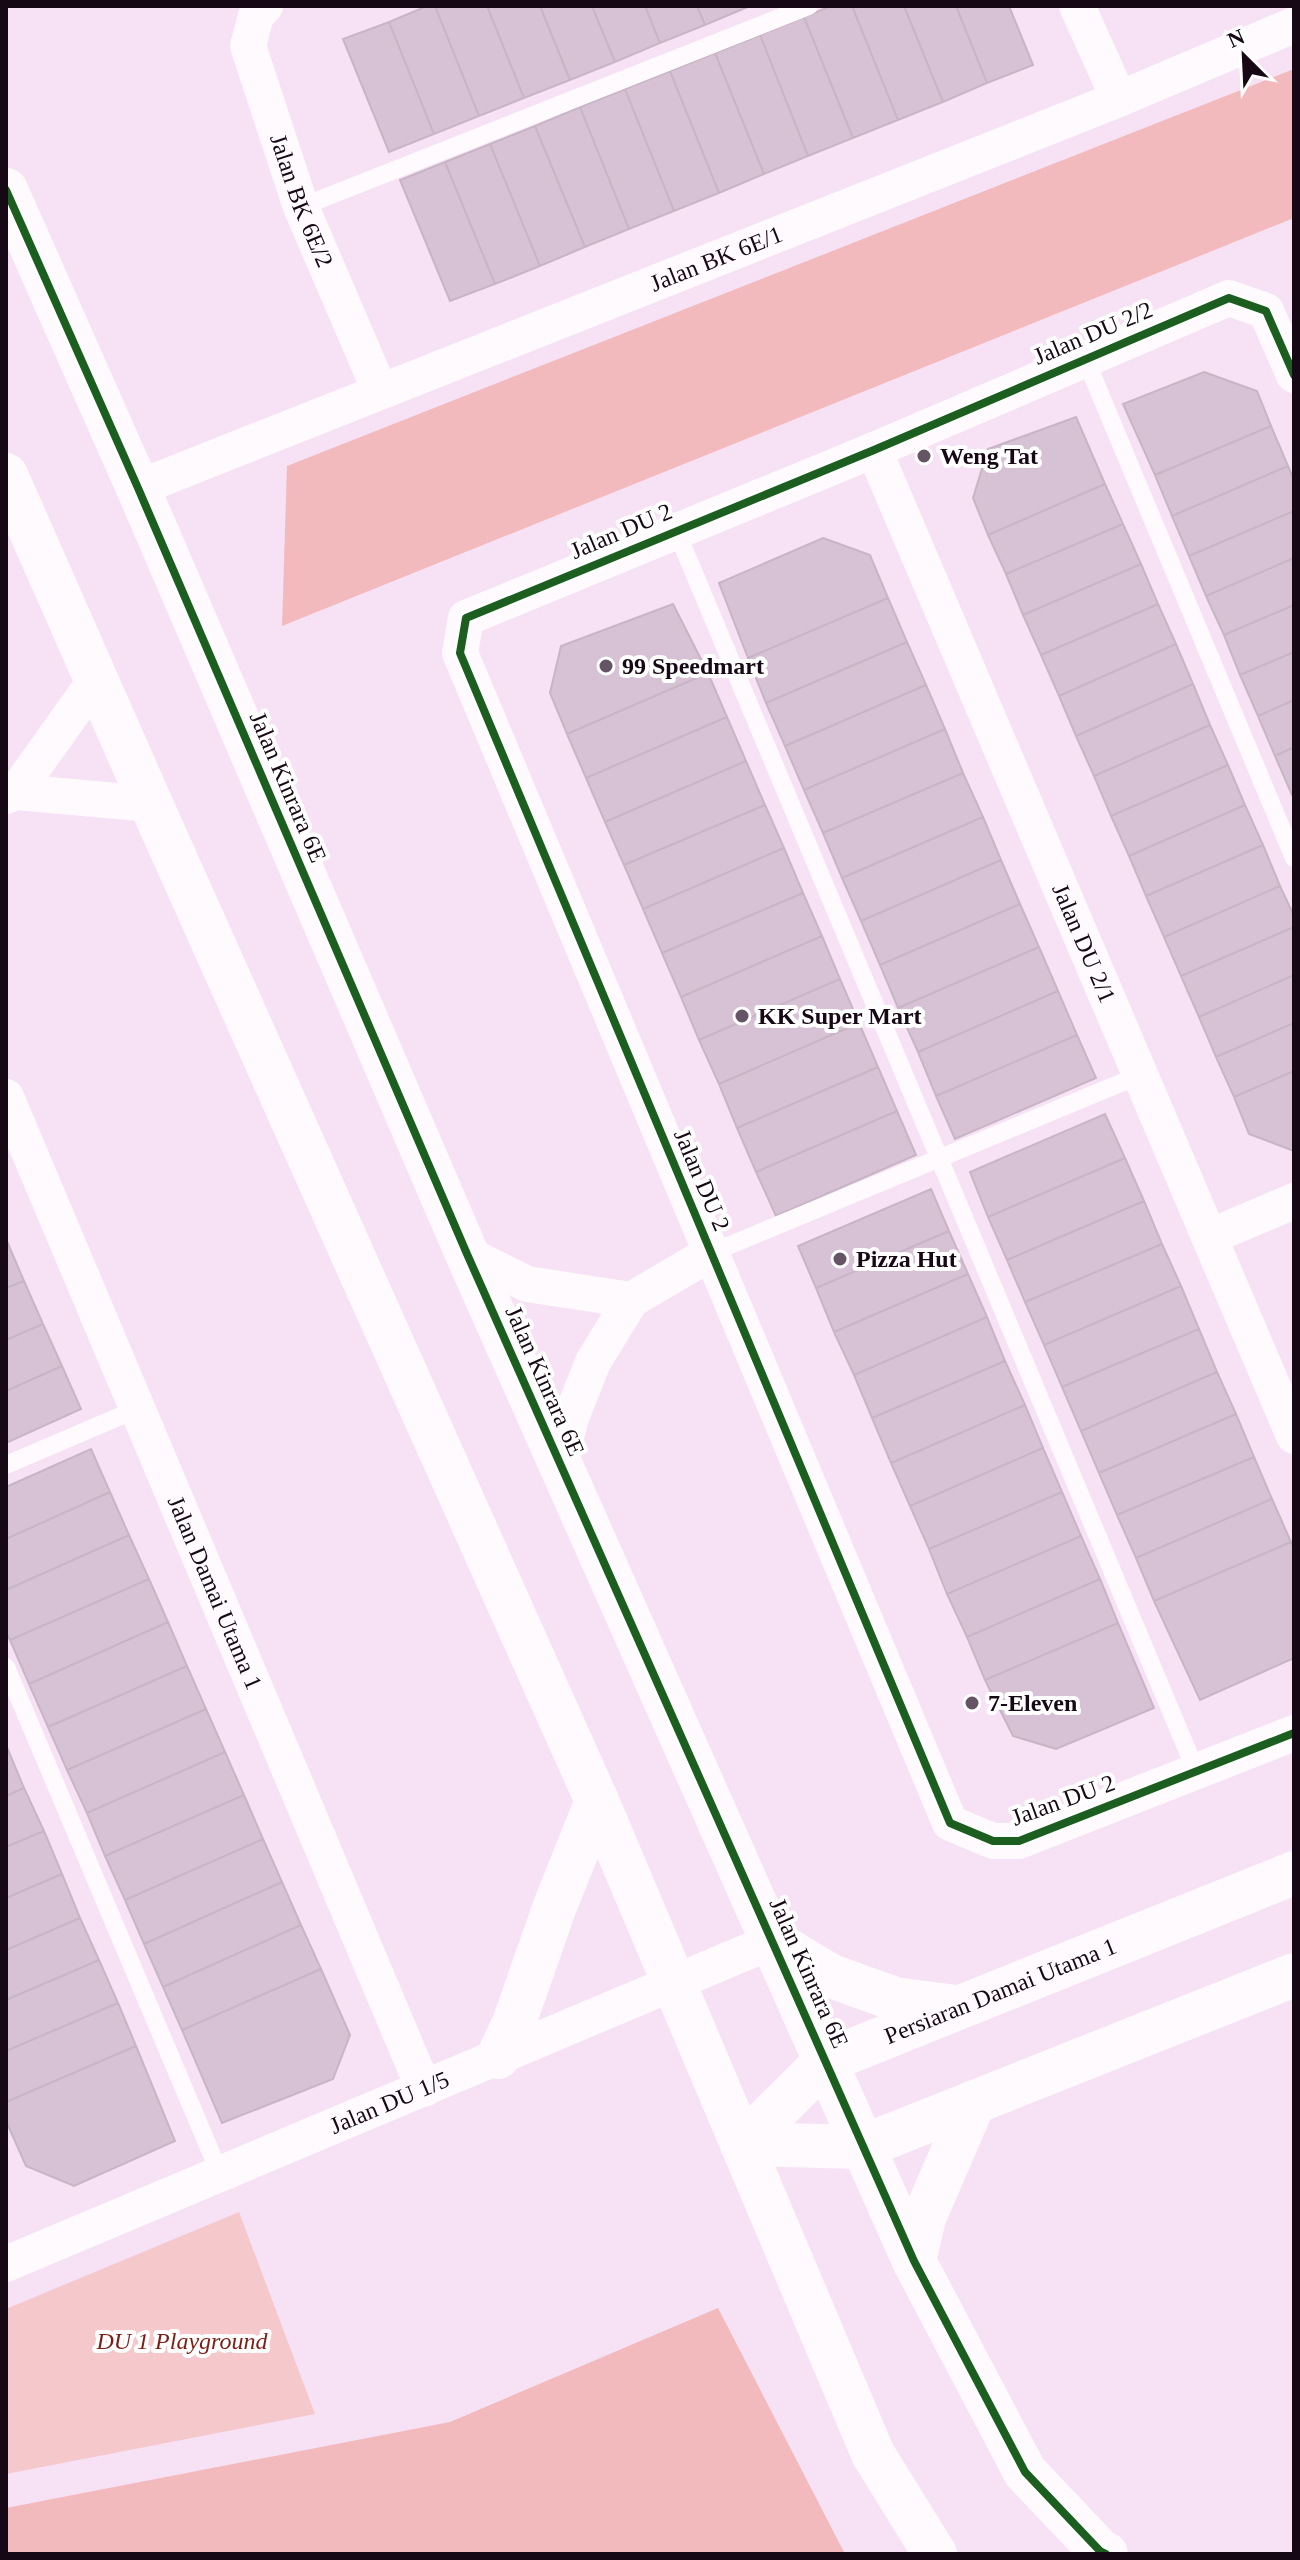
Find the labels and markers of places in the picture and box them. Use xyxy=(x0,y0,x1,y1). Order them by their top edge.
place label: Weng Tat xyxy=(940,443,1038,469)
marker: Weng Tat xyxy=(915,447,933,465)
place label: 99 Speedmart xyxy=(622,653,764,679)
marker: 99 Speedmart xyxy=(597,657,615,675)
place label: KK Super Mart xyxy=(758,1003,922,1029)
marker: KK Super Mart xyxy=(733,1007,751,1025)
place label: Pizza Hut xyxy=(856,1246,957,1272)
marker: Pizza Hut xyxy=(831,1250,849,1268)
place label: 7-Eleven xyxy=(988,1690,1077,1716)
marker: 7-Eleven xyxy=(963,1694,981,1712)

